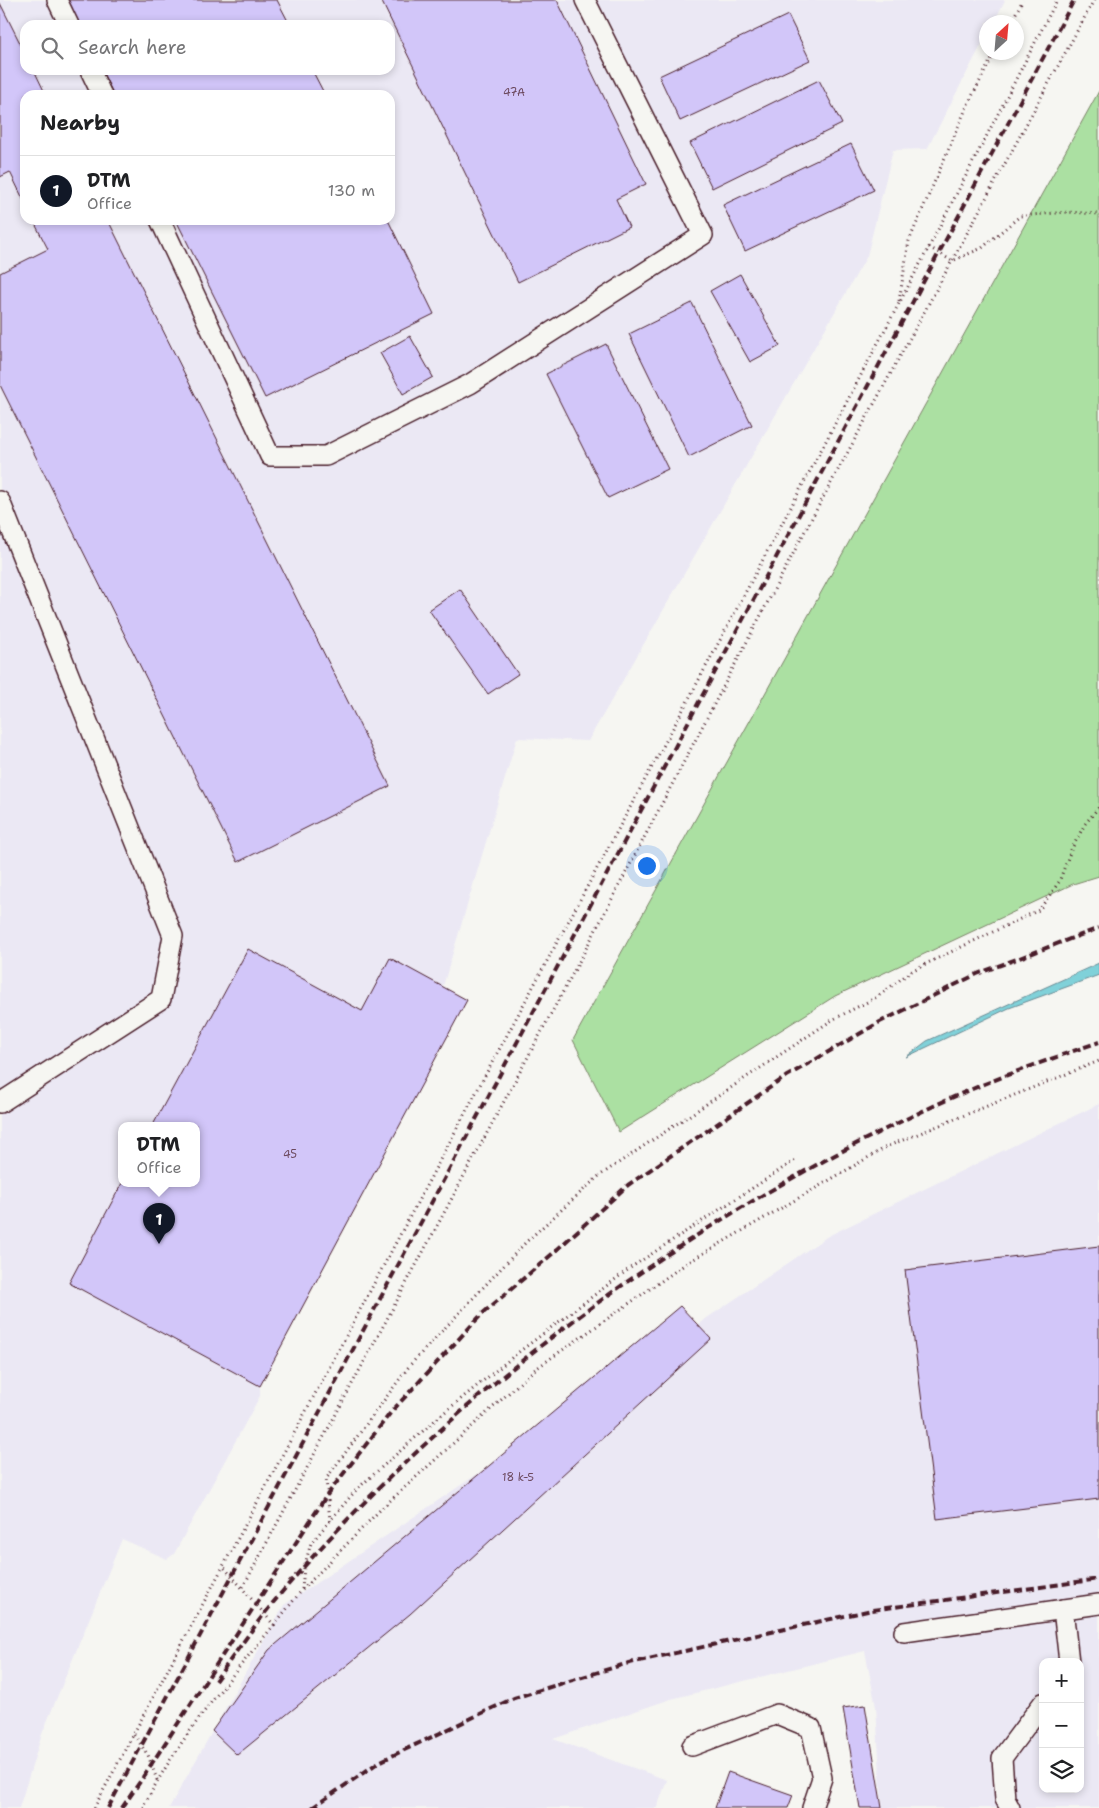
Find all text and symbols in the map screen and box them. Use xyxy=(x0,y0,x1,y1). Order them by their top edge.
north arrow xyxy=(979,15,1024,60)
search box xyxy=(20,20,395,75)
icon: search xyxy=(38,34,66,62)
text: Search here xyxy=(78,35,187,60)
house number: 47A xyxy=(503,85,525,100)
text: Nearby xyxy=(40,109,120,137)
text: DTM xyxy=(87,168,131,193)
text: 1 xyxy=(52,180,60,201)
text: 130 m xyxy=(328,180,375,201)
text: Office xyxy=(87,193,132,214)
your location xyxy=(634,853,660,879)
popup xyxy=(118,1122,200,1187)
text: DTM xyxy=(136,1132,180,1157)
house number: 45 xyxy=(283,1147,297,1162)
text: Office xyxy=(136,1157,182,1178)
pin: 1 xyxy=(143,1203,175,1244)
house number: 18 k-5 xyxy=(502,1470,534,1485)
map controls xyxy=(1039,1658,1084,1793)
button: + xyxy=(1039,1658,1084,1703)
button: − xyxy=(1039,1703,1084,1748)
button: layers xyxy=(1039,1748,1084,1793)

